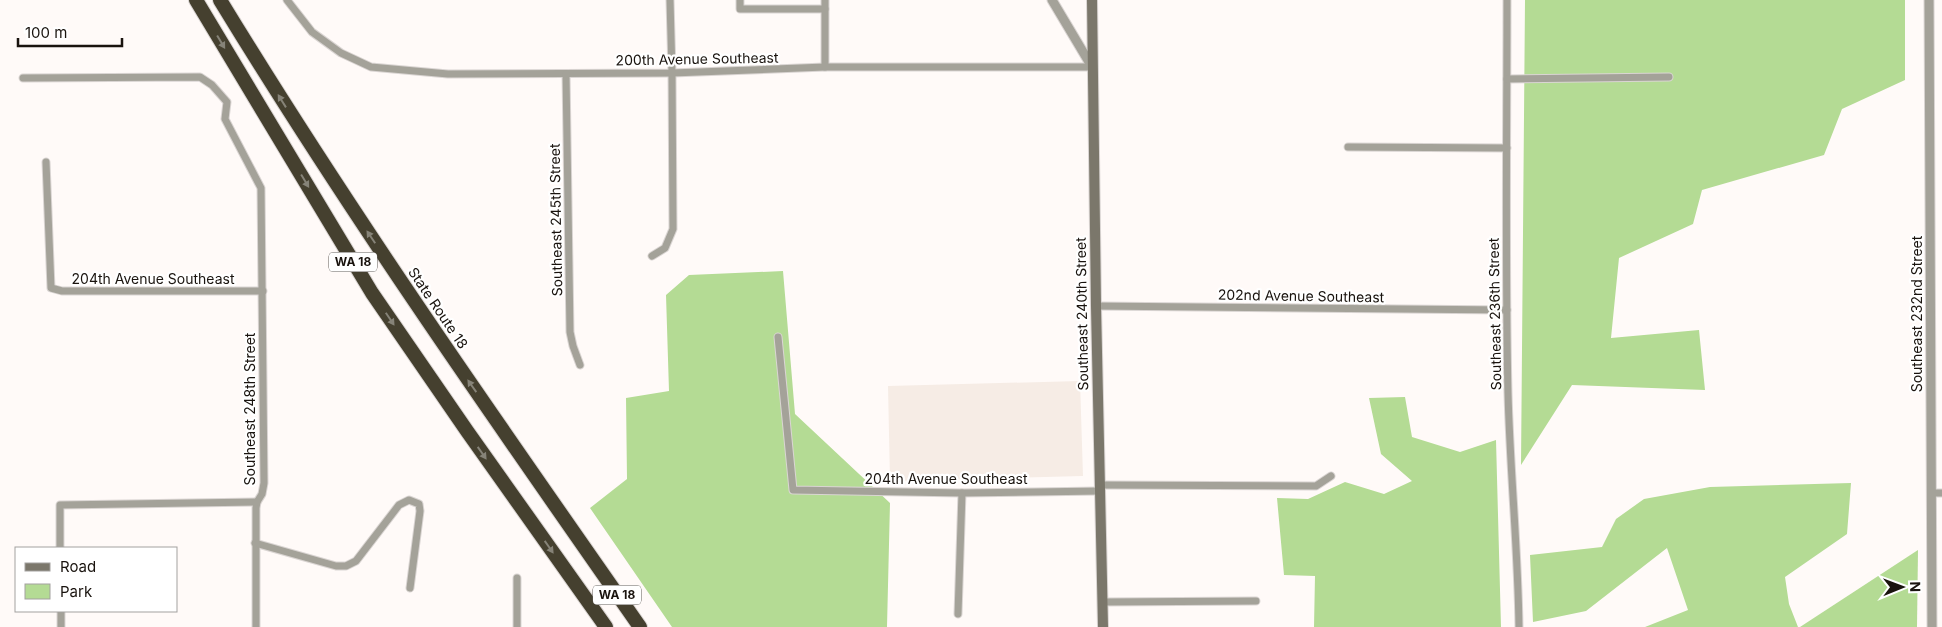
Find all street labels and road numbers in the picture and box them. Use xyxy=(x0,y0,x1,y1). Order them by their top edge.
street label: 200th Avenue Southeast xyxy=(615,49,779,68)
street label: Southeast 245th Street xyxy=(546,143,565,297)
street label: Southeast 232nd Street xyxy=(1908,235,1925,392)
street label: Southeast 240th Street xyxy=(1072,237,1091,391)
street label: Southeast 236th Street xyxy=(1485,237,1504,391)
road number: WA 18 xyxy=(329,252,377,272)
street label: State Route 18 xyxy=(405,264,472,352)
street label: 204th Avenue Southeast xyxy=(72,270,235,287)
street label: 202nd Avenue Southeast xyxy=(1218,286,1385,305)
street label: Southeast 248th Street xyxy=(241,332,258,485)
street label: 204th Avenue Southeast xyxy=(865,470,1028,487)
road number: WA 18 xyxy=(593,586,641,604)

